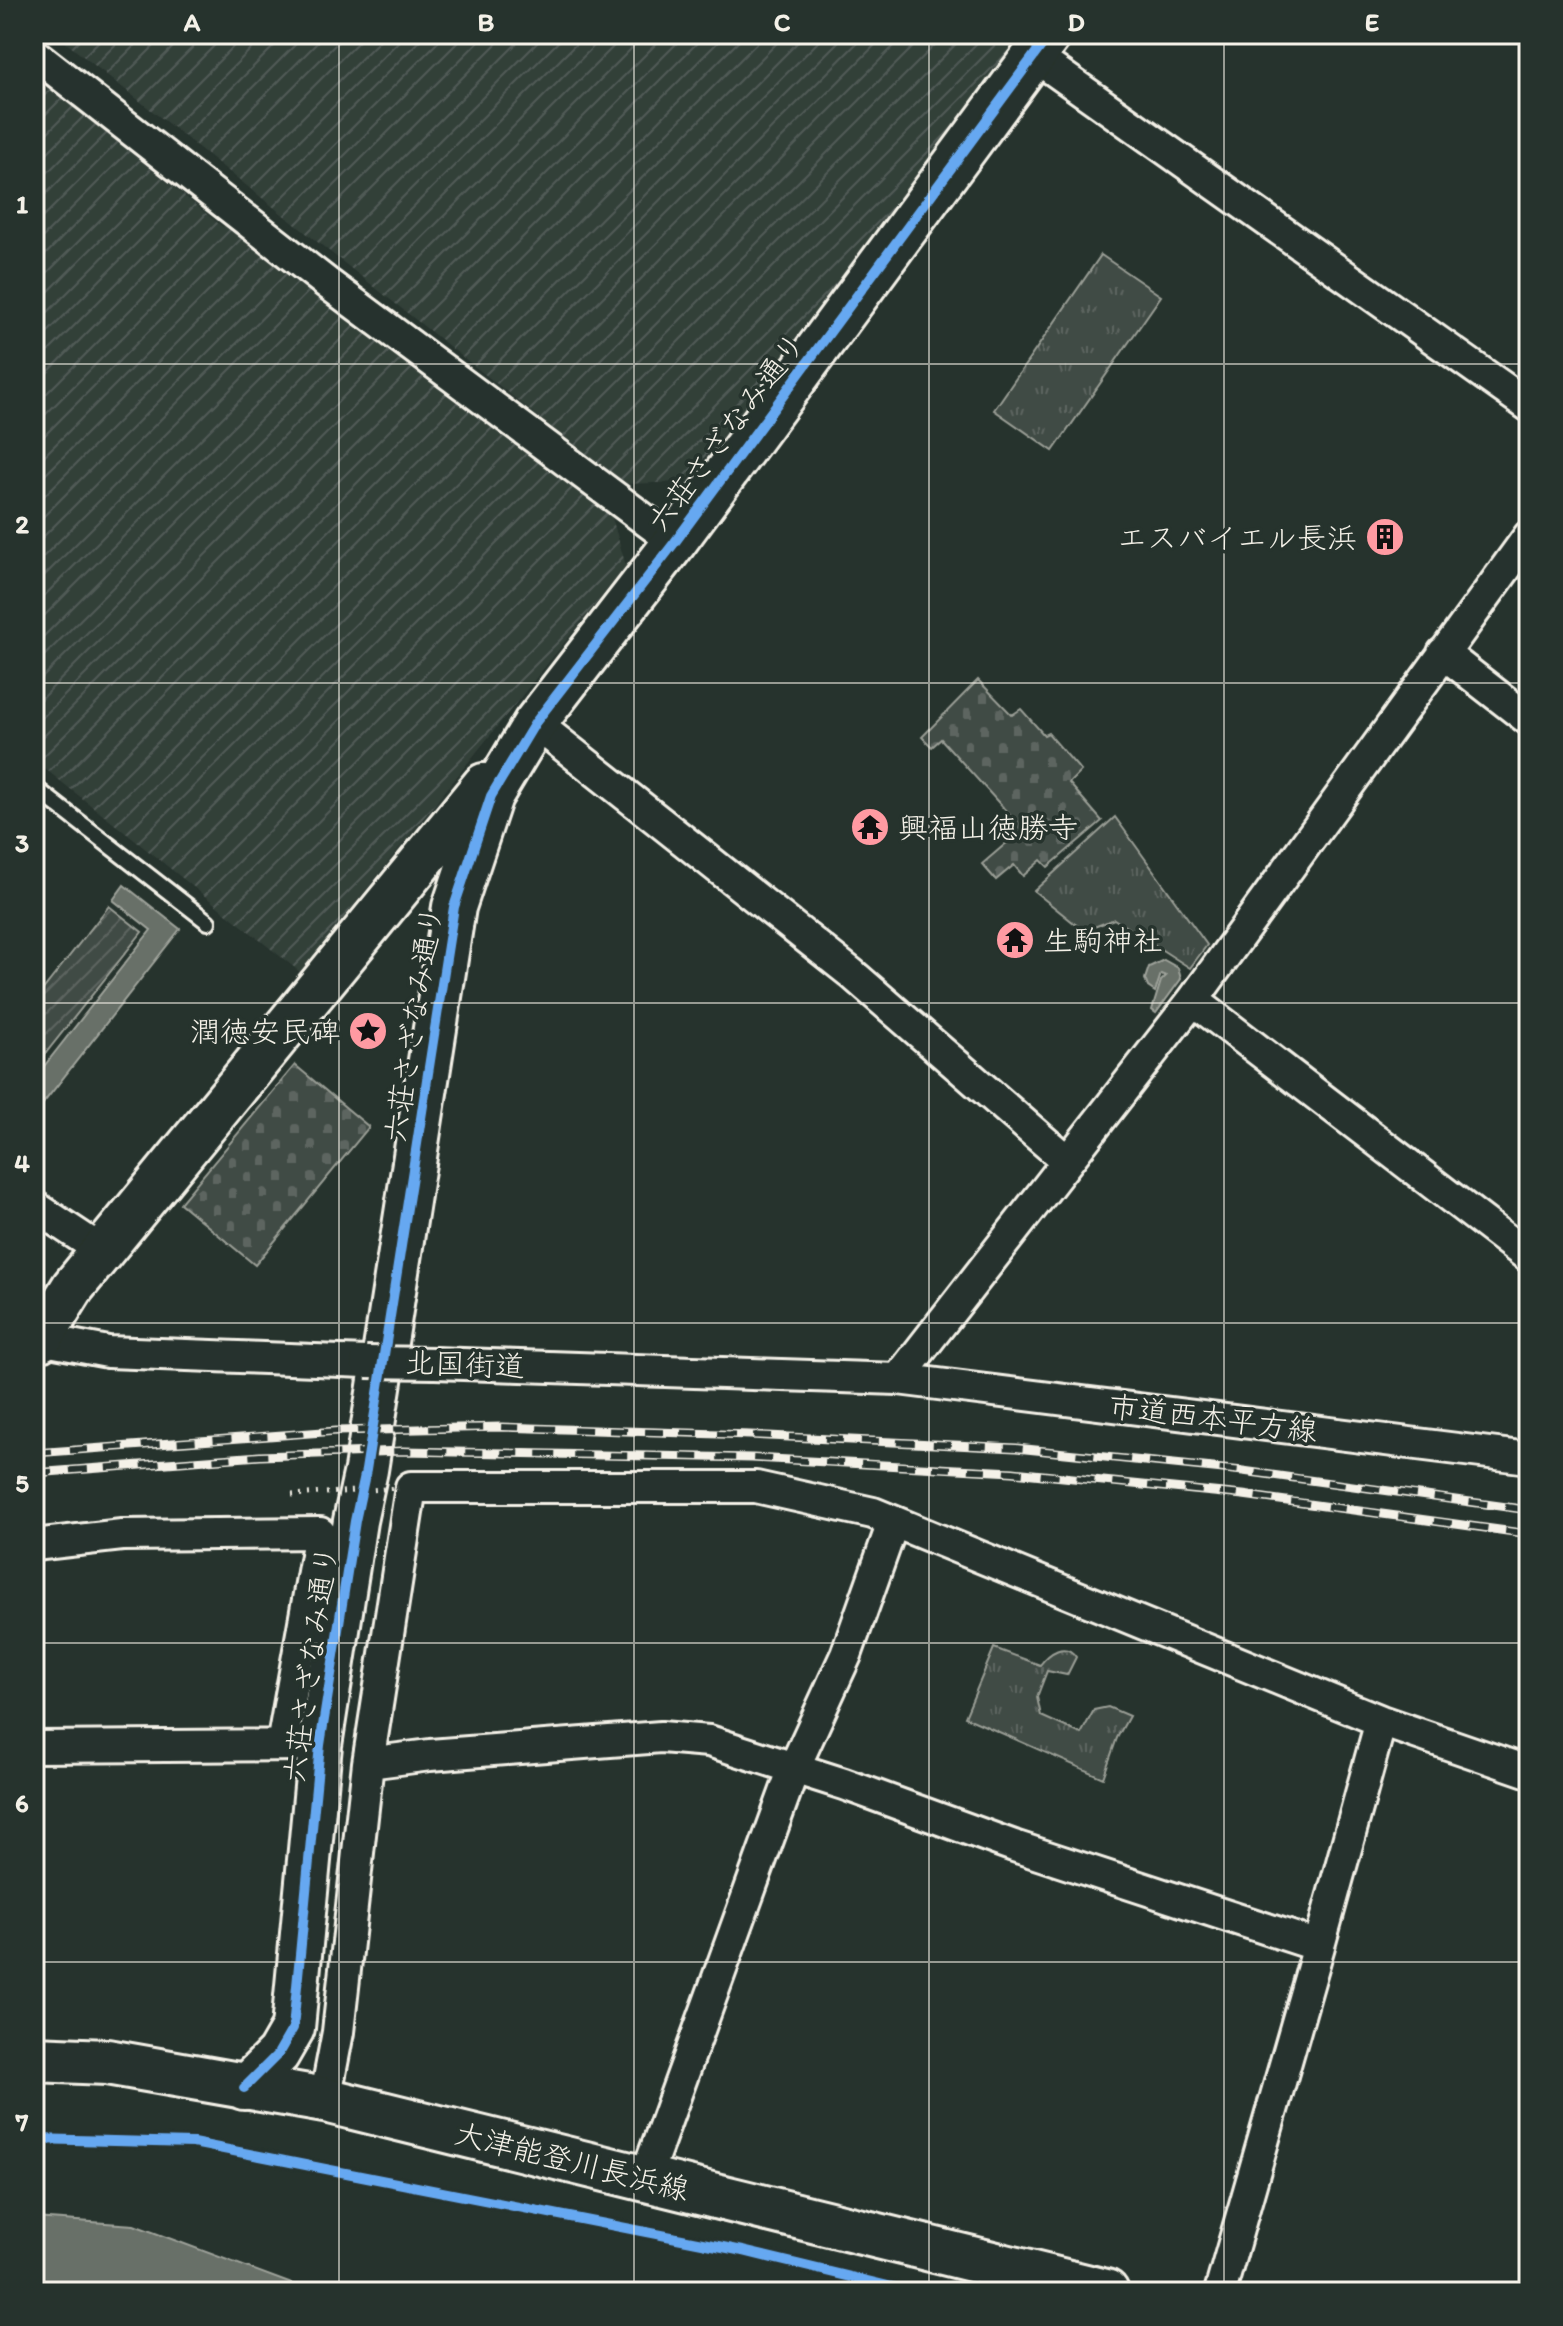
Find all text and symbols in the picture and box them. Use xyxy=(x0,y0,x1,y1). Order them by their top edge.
text: A xyxy=(183,6,201,38)
text: B xyxy=(478,6,495,38)
text: C xyxy=(774,6,791,38)
text: D xyxy=(1067,6,1085,38)
text: E xyxy=(1365,6,1379,38)
text: 1 xyxy=(16,188,28,220)
street label: 六荘さざなみ通り xyxy=(639,325,813,539)
text: 2 xyxy=(15,508,29,540)
building icon: エスバイエル長浜 xyxy=(1364,516,1406,558)
place label: エスバイエル長浜 xyxy=(1117,519,1357,556)
temple icon: 興福山徳勝寺 xyxy=(849,806,891,848)
place label: 興福山徳勝寺 xyxy=(898,809,1078,846)
text: 3 xyxy=(15,827,29,859)
street label: 六荘さざなみ通り xyxy=(376,903,450,1145)
temple icon: 生駒神社 xyxy=(994,919,1036,961)
place label: 生駒神社 xyxy=(1043,922,1163,959)
place icon: 潤徳安民碑 xyxy=(347,1010,389,1052)
place label: 潤徳安民碑 xyxy=(190,1013,340,1050)
text: 4 xyxy=(14,1147,30,1179)
street label: 北国街道 xyxy=(404,1343,526,1385)
street label: 市道西本平方線 xyxy=(1107,1387,1319,1449)
text: 5 xyxy=(15,1467,29,1499)
street label: 六荘さざなみ通り xyxy=(275,1543,345,1785)
text: 6 xyxy=(15,1787,29,1819)
text: 7 xyxy=(15,2106,29,2138)
street label: 大津能登川長浜線 xyxy=(451,2114,693,2208)

